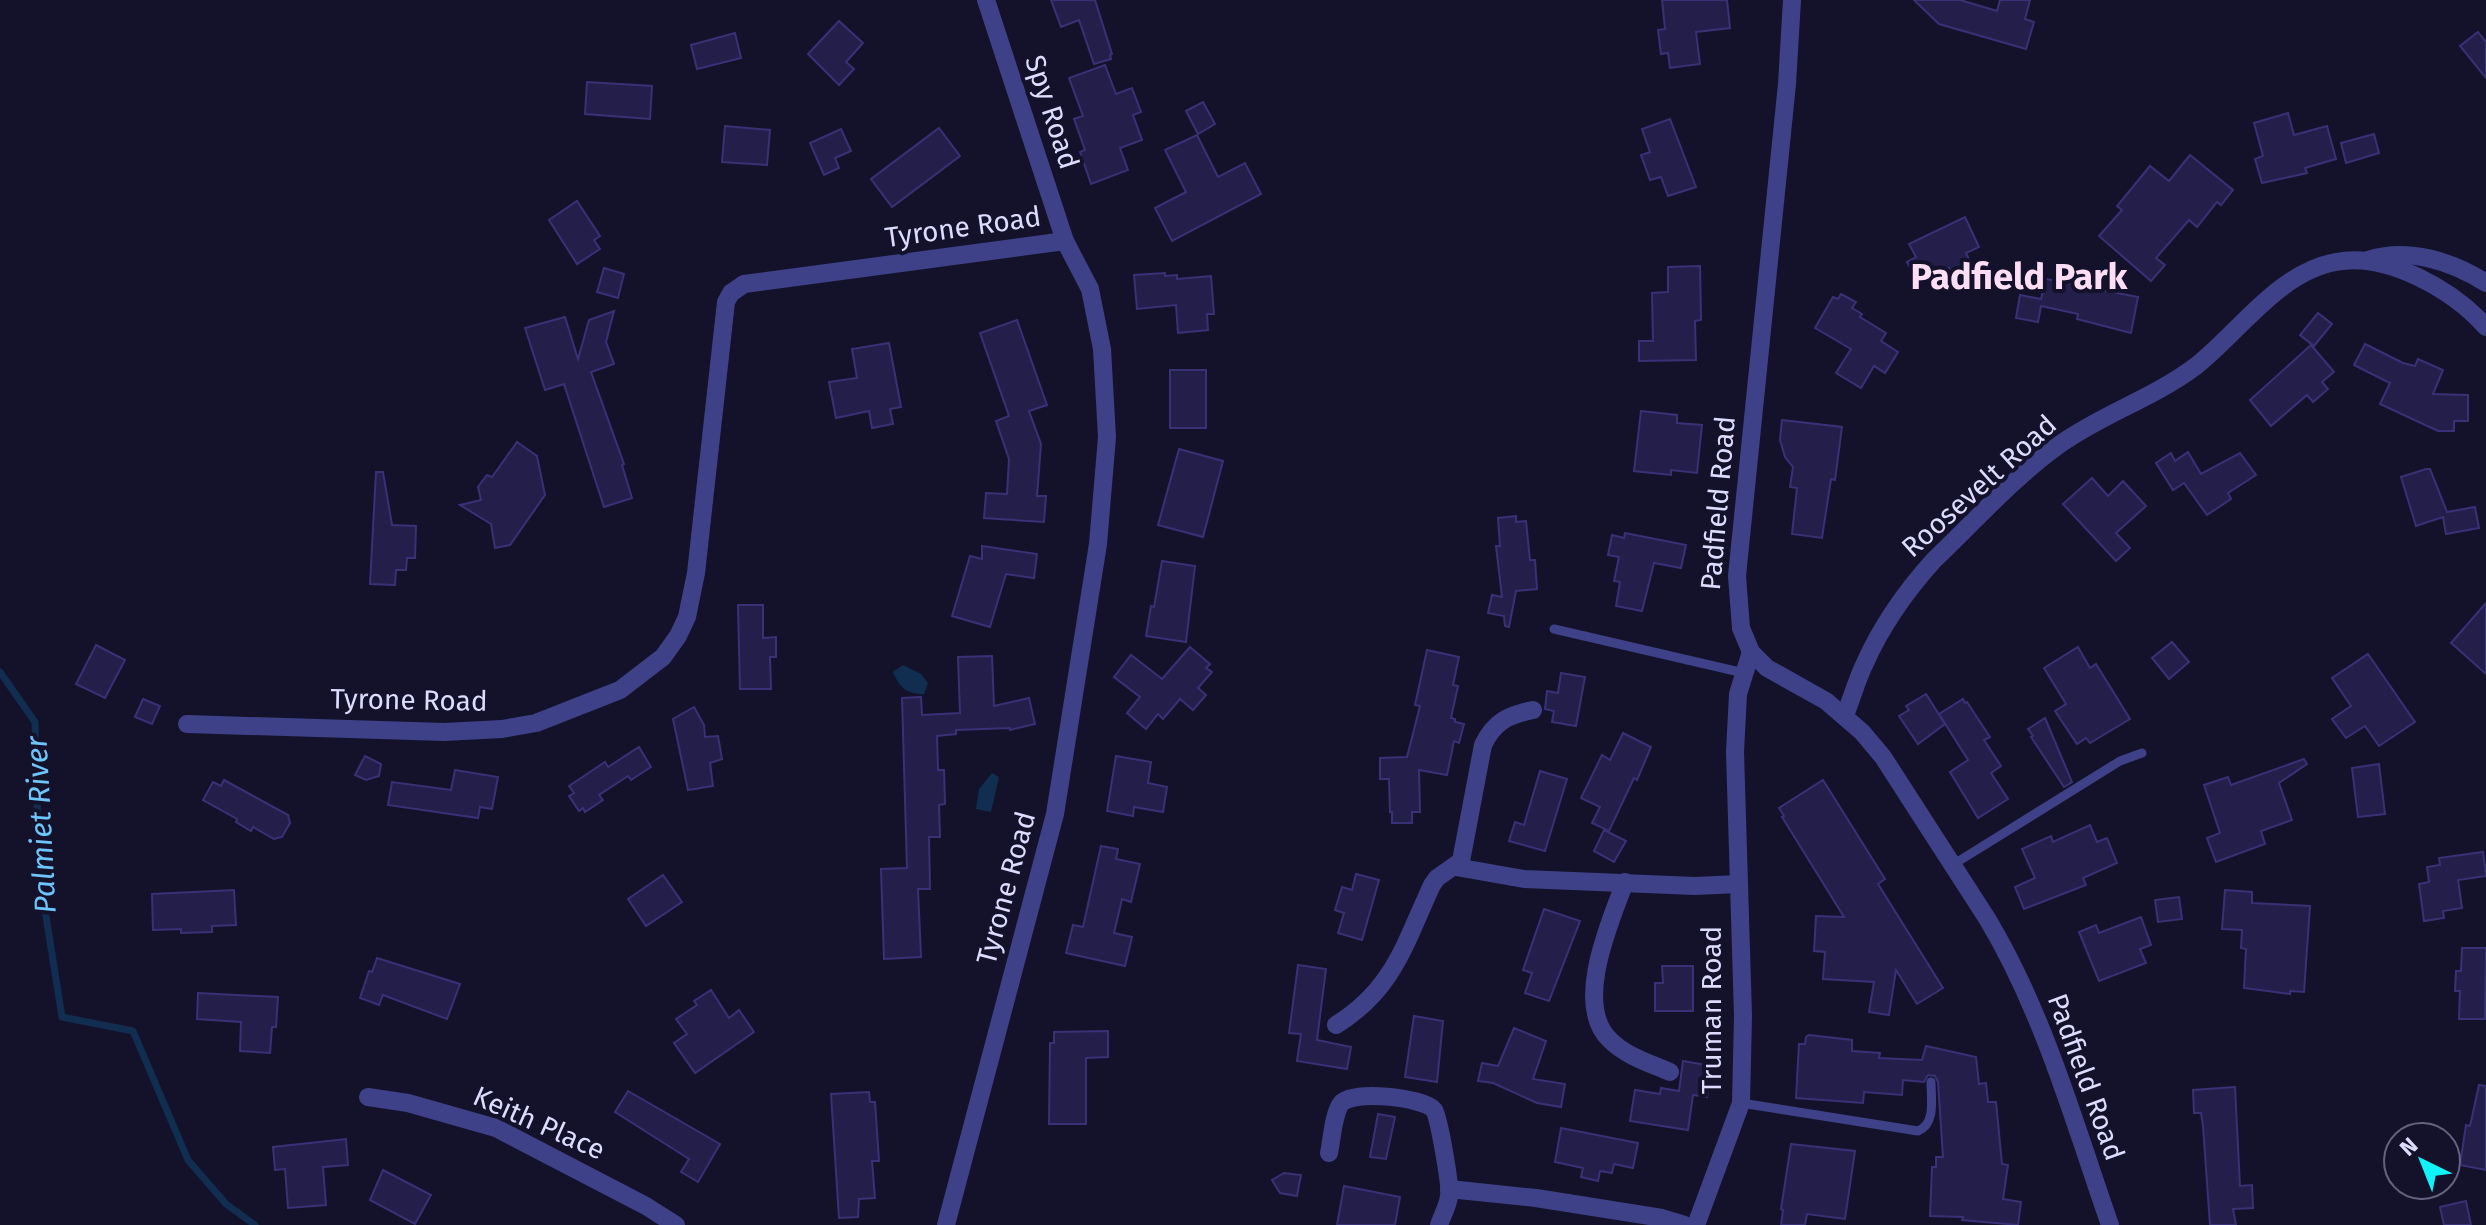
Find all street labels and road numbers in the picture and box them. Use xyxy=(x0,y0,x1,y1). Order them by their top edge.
street label: Spy Road xyxy=(1018,51,1086,173)
street label: Tyrone Road xyxy=(883,200,1043,254)
street label: Roosevelt Road xyxy=(1895,408,2063,564)
street label: Padfield Road xyxy=(1694,414,1742,592)
street label: Tyrone Road xyxy=(330,682,488,718)
street label: Tyrone Road xyxy=(970,808,1042,968)
street label: Truman Road xyxy=(1695,926,1728,1094)
street label: Padfield Road xyxy=(2041,989,2131,1165)
street label: Keith Place xyxy=(468,1079,610,1167)

